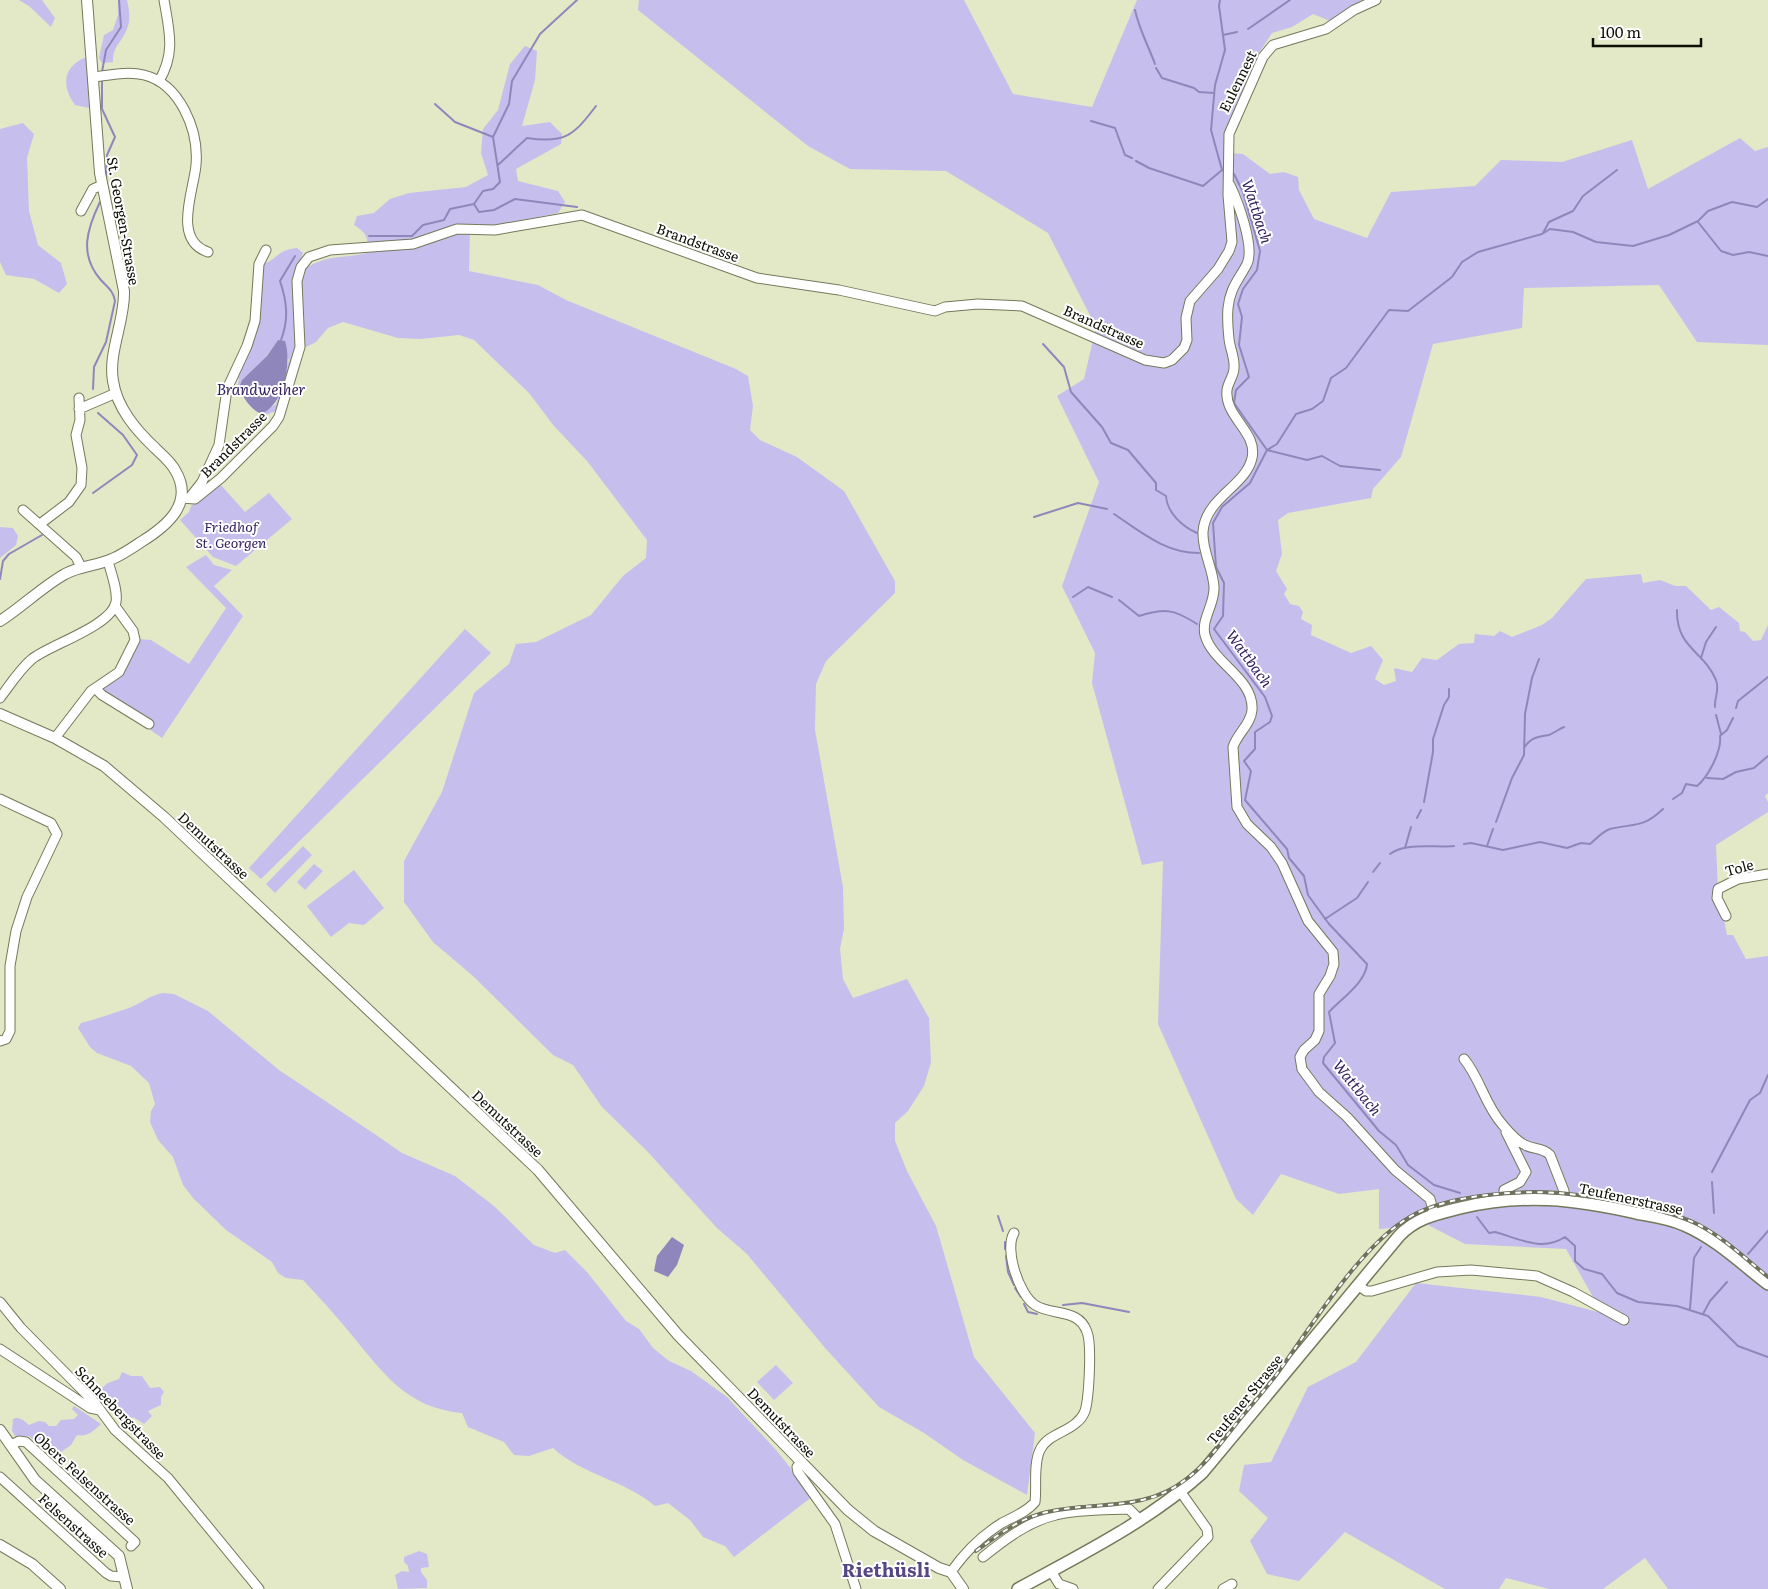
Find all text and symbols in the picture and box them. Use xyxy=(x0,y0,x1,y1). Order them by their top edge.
scale bar xyxy=(1593,15,1700,47)
text: 100 m xyxy=(1600,20,1641,43)
street label: Eulennest xyxy=(1213,46,1261,115)
street label: St. Georgen-Strasse xyxy=(103,155,145,287)
water label: Wattbach xyxy=(1237,176,1279,246)
street label: Brandstrasse xyxy=(654,218,742,266)
street label: Brandstrasse xyxy=(1060,299,1148,353)
water label: Brandweiher xyxy=(216,377,306,400)
street label: Brandstrasse xyxy=(195,406,271,482)
park label: Friedhof St. Georgen xyxy=(196,516,267,552)
water label: Wattbach xyxy=(1221,624,1279,692)
street label: Demutstrasse xyxy=(174,807,254,883)
street label: Tole xyxy=(1722,854,1756,880)
water label: Wattbach xyxy=(1328,1054,1388,1120)
street label: Demutstrasse xyxy=(468,1085,548,1161)
street label: Teufenerstrasse xyxy=(1577,1177,1685,1219)
street label: Teufener Strasse xyxy=(1201,1350,1287,1448)
street label: Schneebergstrasse xyxy=(71,1361,171,1463)
street label: Demutstrasse xyxy=(743,1383,821,1461)
street label: Obere Felsenstrasse xyxy=(31,1428,139,1528)
street label: Felsenstrasse xyxy=(36,1489,112,1561)
district label: Riethüsli xyxy=(842,1555,930,1583)

